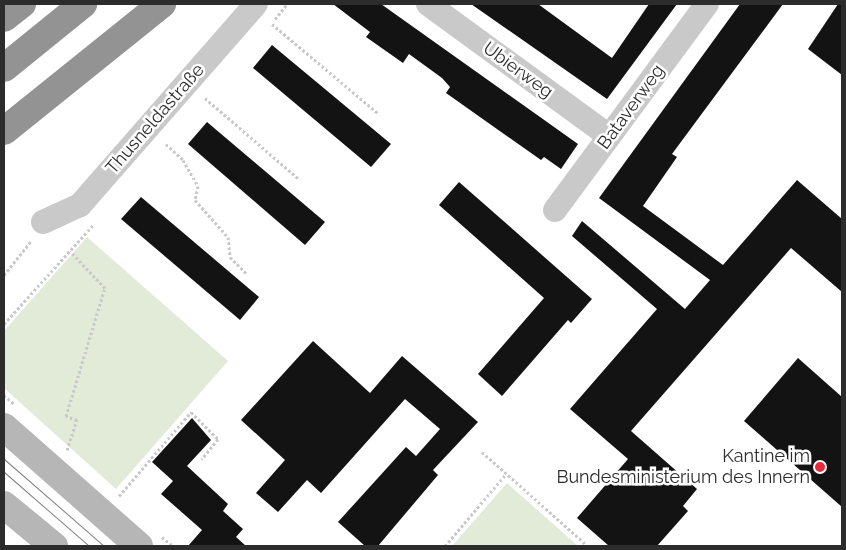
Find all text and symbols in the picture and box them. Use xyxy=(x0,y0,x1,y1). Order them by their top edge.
street label: Ubierweg xyxy=(479,37,557,103)
street label: Thusneldastraße xyxy=(101,59,209,179)
street label: Bataverweg xyxy=(593,60,669,154)
place label: Kantine im Bundesministerium des Innern xyxy=(556,446,810,488)
marker: Kantine im Bundesministerium des Innern xyxy=(814,461,826,473)

